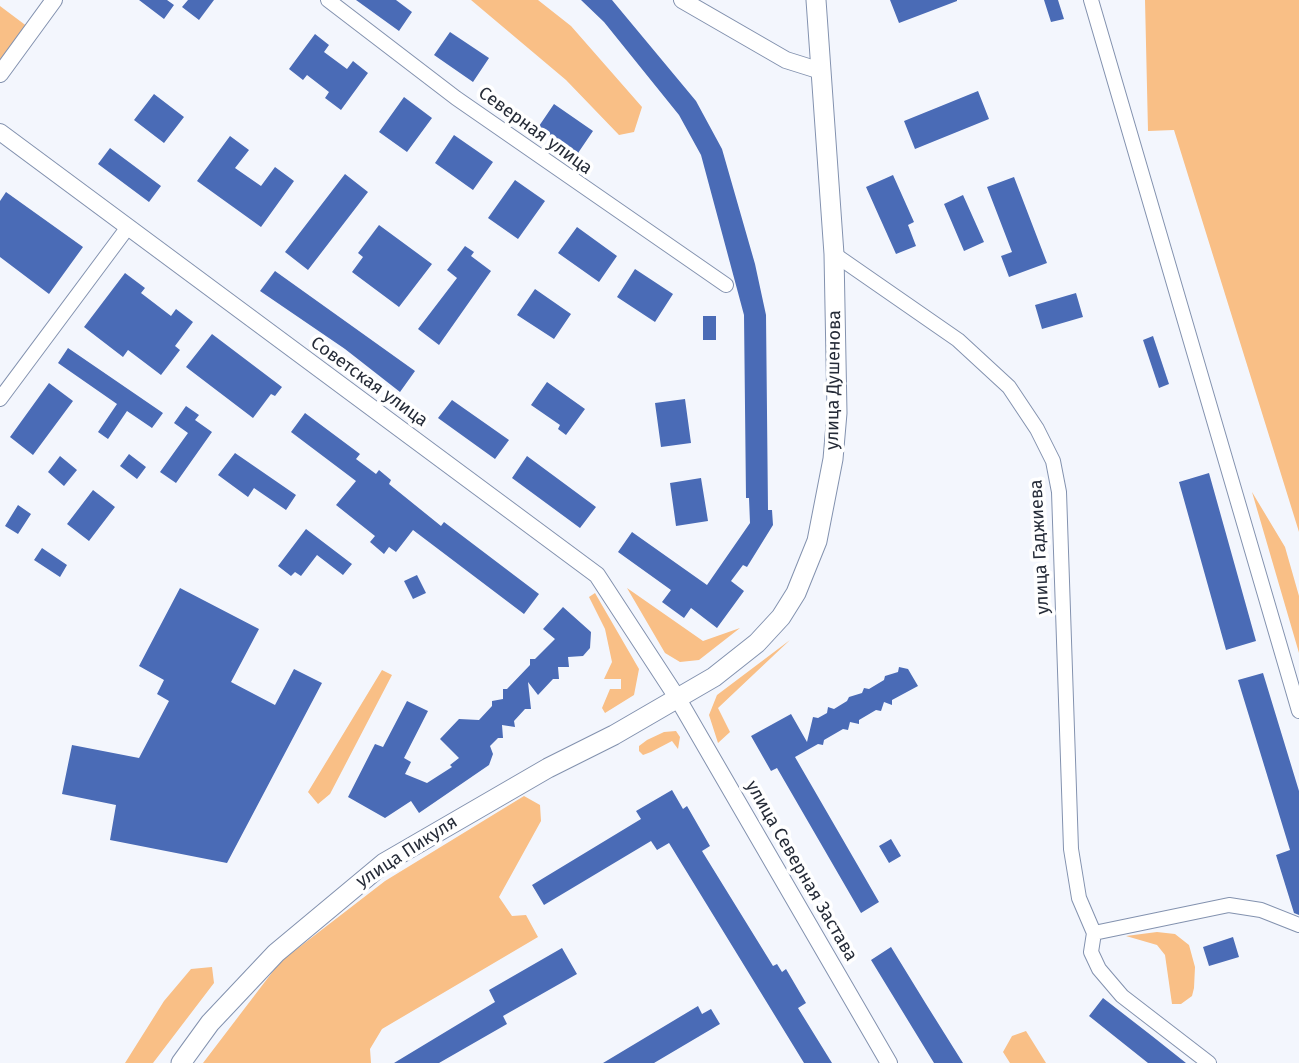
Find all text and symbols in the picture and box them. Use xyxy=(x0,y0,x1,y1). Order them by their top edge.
street label: Северная улица xyxy=(474,82,596,180)
street label: улица Душенова xyxy=(822,310,846,450)
street label: Советская улица xyxy=(306,332,432,432)
street label: улица Гаджиева xyxy=(1026,479,1054,615)
street label: улица Северная Застава xyxy=(740,777,862,965)
street label: улица Пикуля xyxy=(352,811,462,893)

